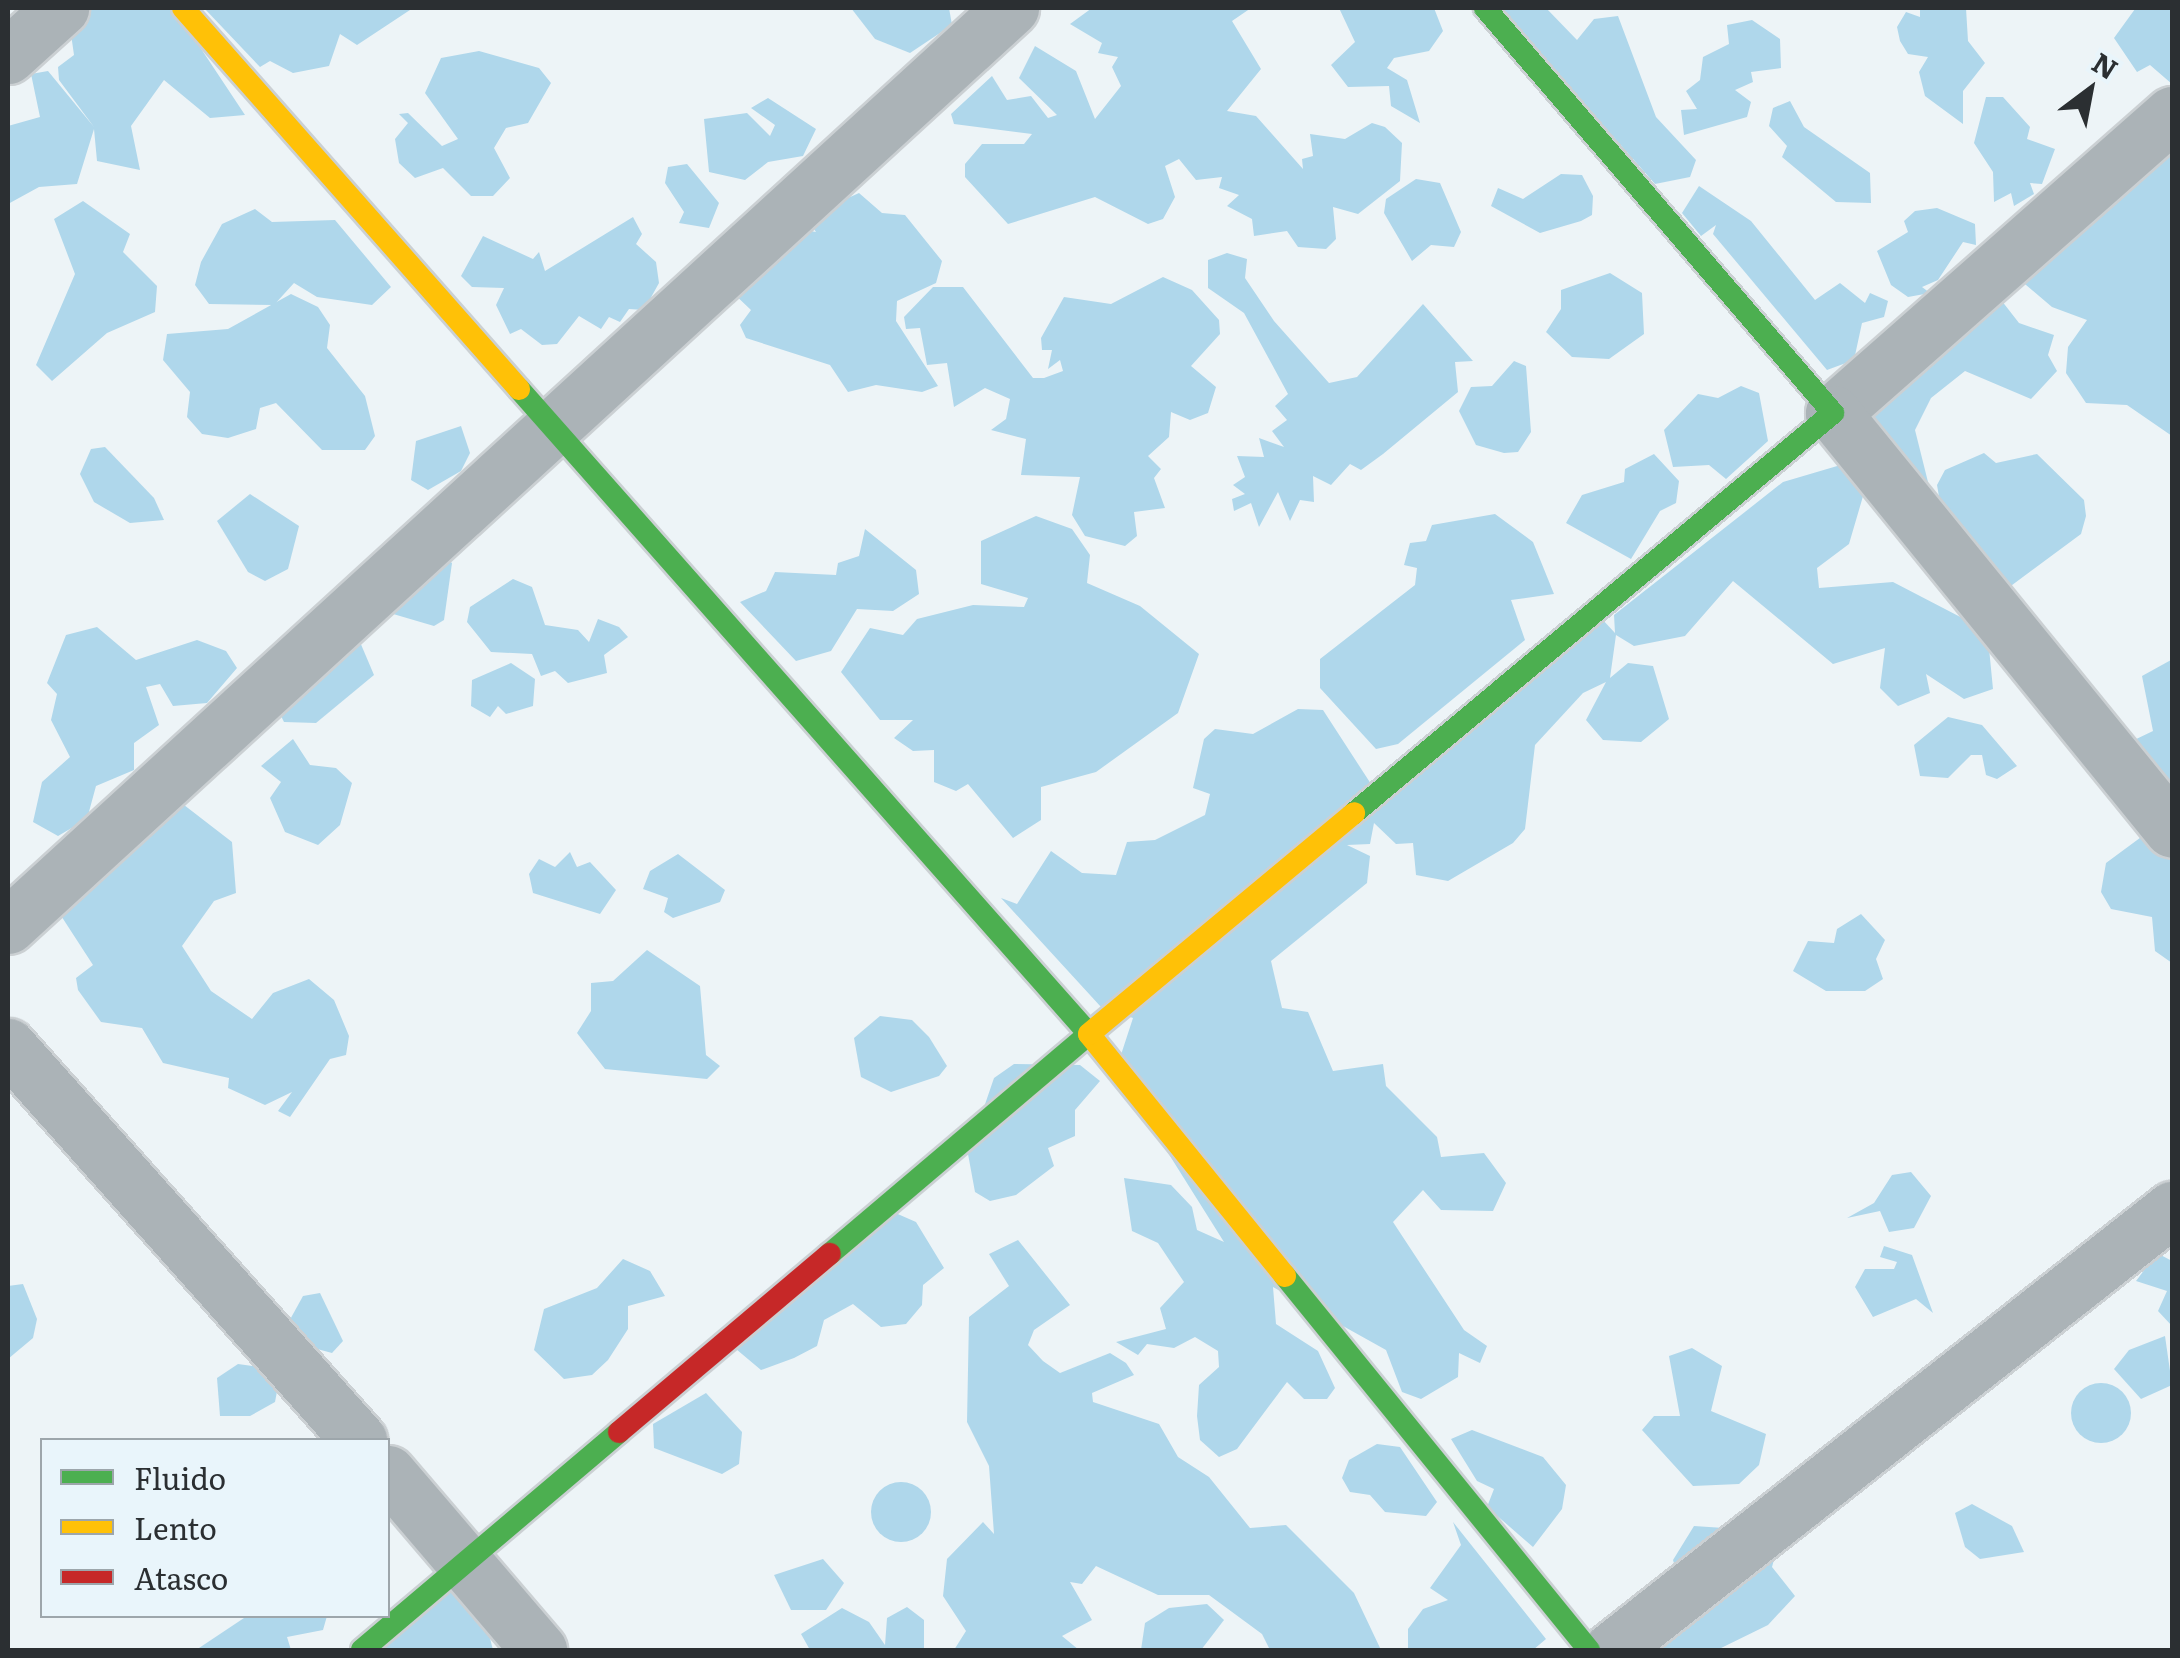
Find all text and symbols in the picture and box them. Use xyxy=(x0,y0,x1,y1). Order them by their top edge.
north arrow xyxy=(2040,40,2140,140)
text: N xyxy=(2085,41,2127,89)
legend xyxy=(40,1438,390,1618)
text: Fluido xyxy=(134,1455,226,1499)
text: Lento xyxy=(134,1505,217,1549)
text: Atasco xyxy=(134,1555,228,1599)

